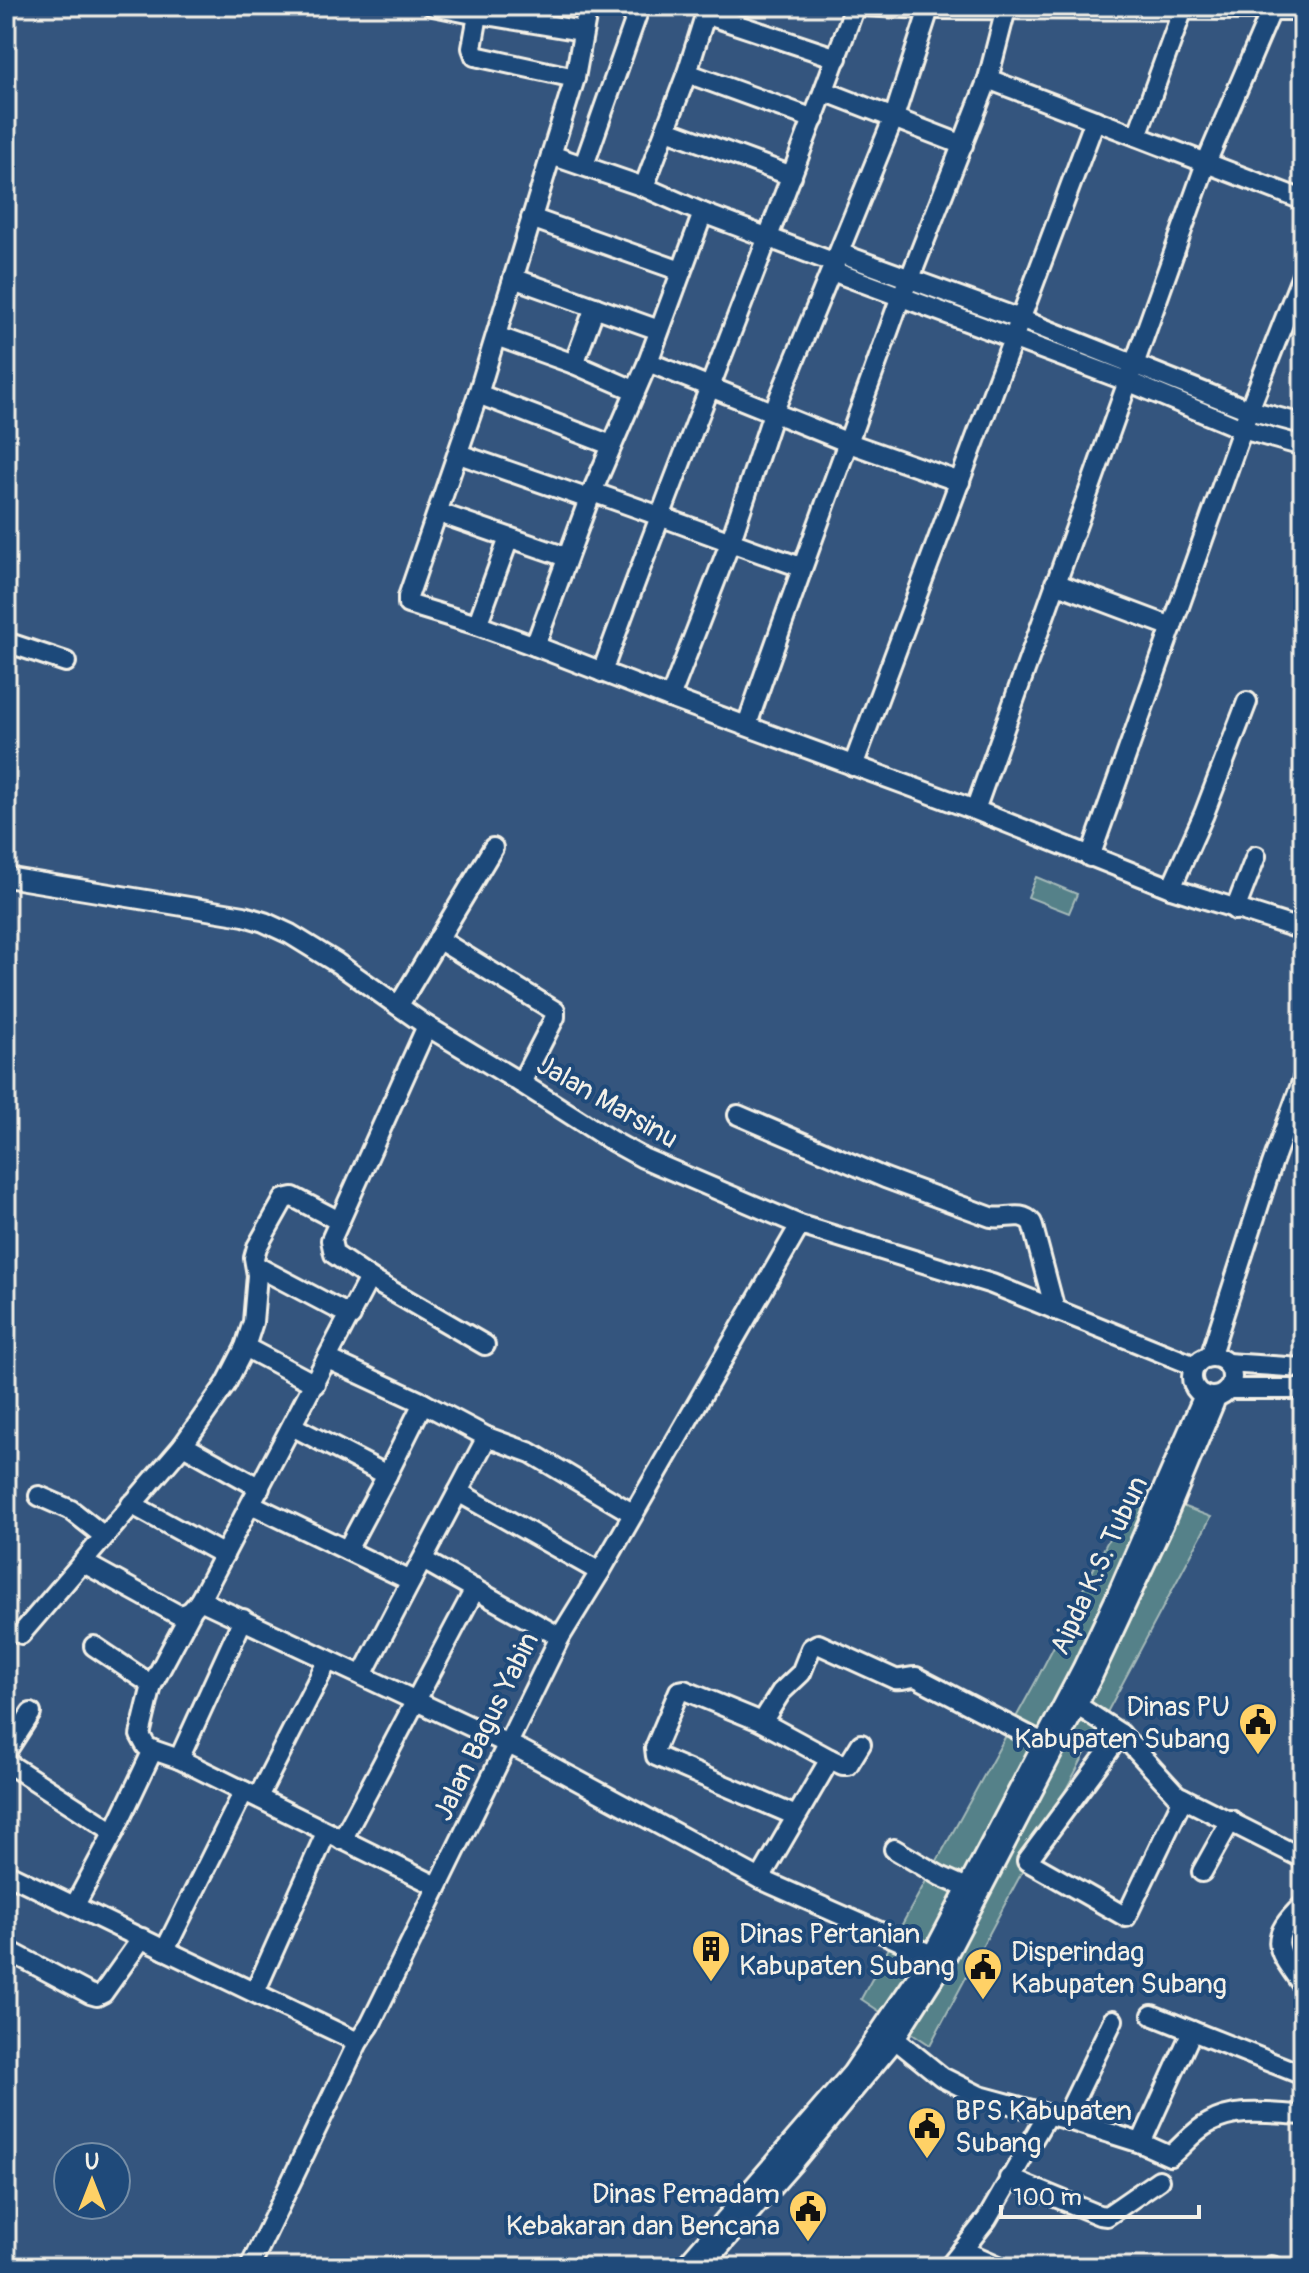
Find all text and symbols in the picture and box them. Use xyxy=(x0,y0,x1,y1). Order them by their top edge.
street label: Jalan Marsinu xyxy=(530,1048,684,1157)
street label: Aipda K.S. Tubun xyxy=(1043,1471,1156,1661)
street label: Jalan Bagus Yabin xyxy=(426,1627,547,1827)
place label: Dinas PU Kabupaten Subang xyxy=(1014,1690,1230,1757)
public building icon: Dinas PU Kabupaten Subang xyxy=(1237,1701,1279,1756)
place label: Dinas Pertanian Kabupaten Subang xyxy=(739,1917,955,1984)
building icon: Dinas Pertanian Kabupaten Subang xyxy=(690,1928,732,1983)
place label: Disperindag Kabupaten Subang xyxy=(1011,1935,1227,2002)
public building icon: Disperindag Kabupaten Subang xyxy=(962,1946,1004,2001)
place label: BPS Kabupaten Subang xyxy=(955,2094,1132,2161)
public building icon: BPS Kabupaten Subang xyxy=(906,2105,948,2160)
north arrow xyxy=(52,2141,132,2221)
text: U xyxy=(85,2148,99,2176)
scale bar xyxy=(1001,2169,1199,2219)
place label: Dinas Pemadam Kebakaran dan Bencana xyxy=(506,2177,780,2244)
text: 100 m xyxy=(1013,2183,1082,2212)
public building icon: Dinas Pemadam Kebakaran dan Bencana xyxy=(787,2188,829,2243)

